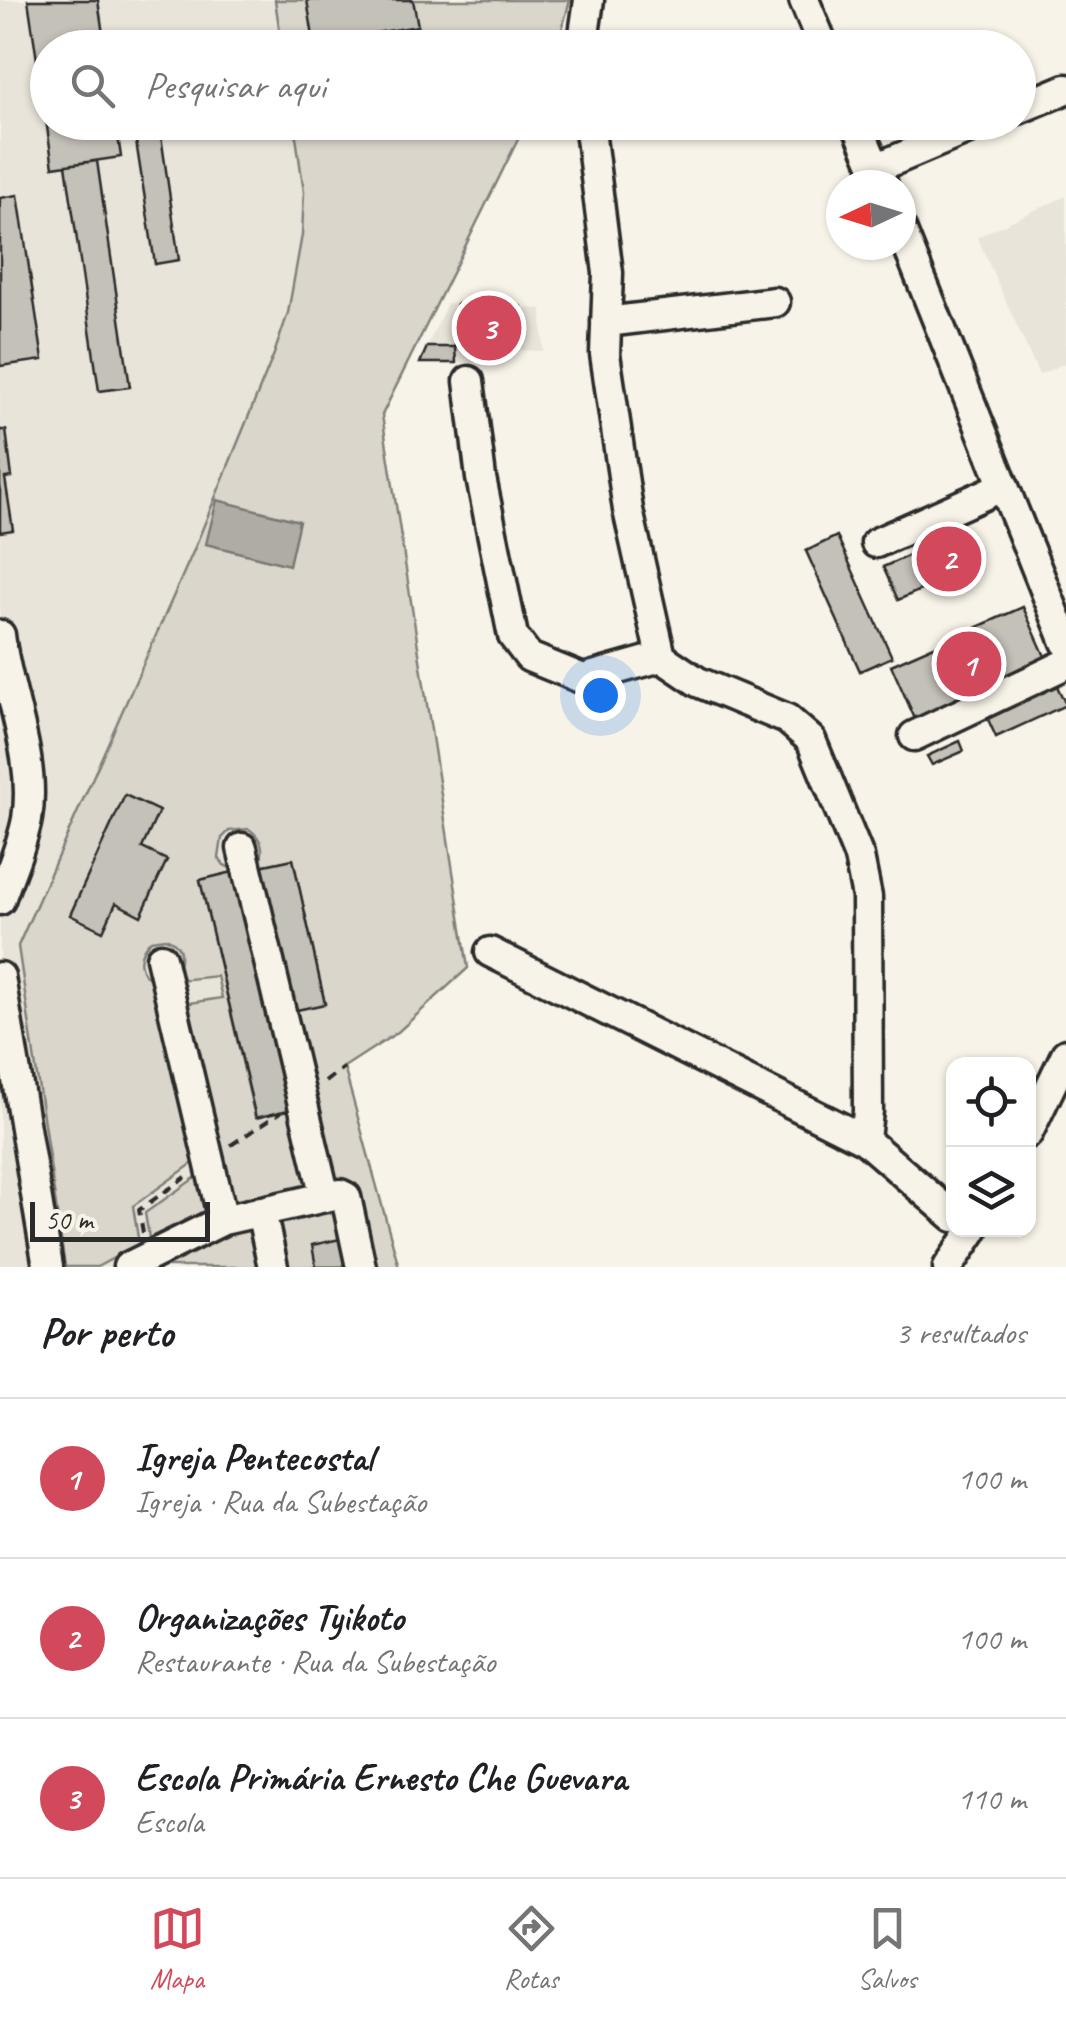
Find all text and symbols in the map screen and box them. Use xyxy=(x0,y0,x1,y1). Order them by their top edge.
search box xyxy=(30,30,1036,140)
icon: search xyxy=(65,58,120,113)
text: Pesquisar aqui xyxy=(145,62,326,109)
north arrow xyxy=(826,170,916,260)
pin: 3 xyxy=(456,290,522,366)
pin: 2 xyxy=(916,522,982,596)
pin: 1 xyxy=(936,626,1002,702)
your location xyxy=(575,670,626,721)
map controls xyxy=(946,1057,1036,1237)
button: locate xyxy=(946,1057,1036,1147)
button: layers xyxy=(946,1147,1036,1237)
scale bar xyxy=(30,1197,210,1242)
text: 50 m xyxy=(45,1202,93,1237)
text: Por perto xyxy=(40,1306,173,1359)
text: 3 resultados xyxy=(895,1312,1026,1353)
text: Igreja Pentecostal xyxy=(135,1434,373,1481)
text: 1 xyxy=(65,1458,80,1499)
text: 100 m xyxy=(957,1458,1026,1499)
text: Igreja · Rua da Subestação xyxy=(135,1481,426,1522)
text: Organizações Tyikoto xyxy=(135,1594,404,1641)
text: 2 xyxy=(65,1618,80,1659)
text: 100 m xyxy=(957,1618,1026,1659)
text: Restaurante · Rua da Subestação xyxy=(135,1641,495,1682)
text: Escola Primária Ernesto Che Guevara xyxy=(135,1754,627,1801)
text: 3 xyxy=(65,1778,80,1819)
text: 110 m xyxy=(957,1778,1026,1819)
text: Escola xyxy=(135,1801,204,1842)
tab: Mapa xyxy=(150,1901,205,1996)
tab: Rotas xyxy=(504,1901,559,1996)
tab: Salvos xyxy=(858,1901,917,1996)

